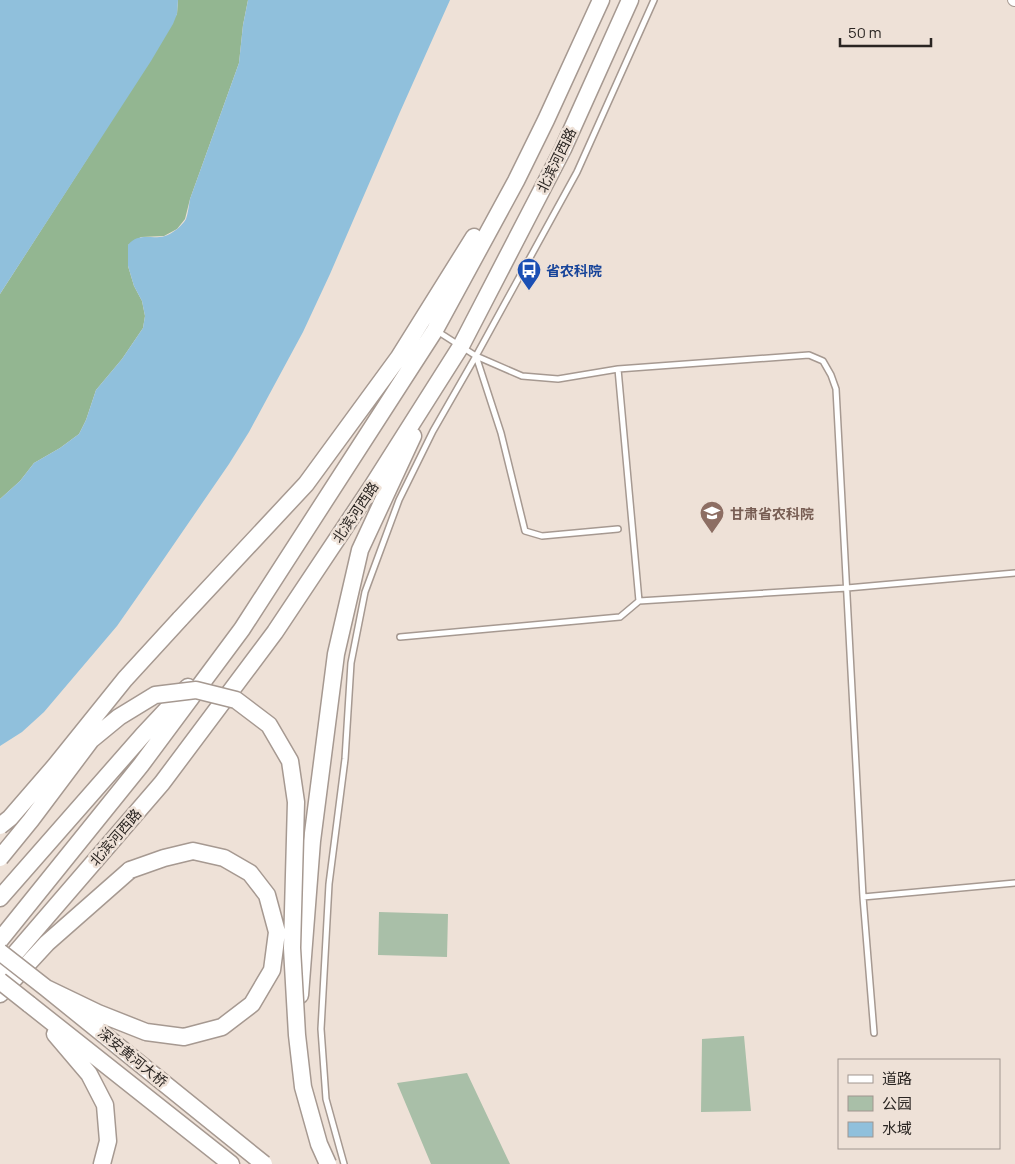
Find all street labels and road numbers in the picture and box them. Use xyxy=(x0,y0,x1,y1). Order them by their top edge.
street label: 北滨河西路 xyxy=(532,124,580,196)
street label: 北滨河西路 xyxy=(328,478,382,546)
street label: 北滨河西路 xyxy=(85,804,145,870)
street label: 深安黄河大桥 xyxy=(94,1023,172,1091)

